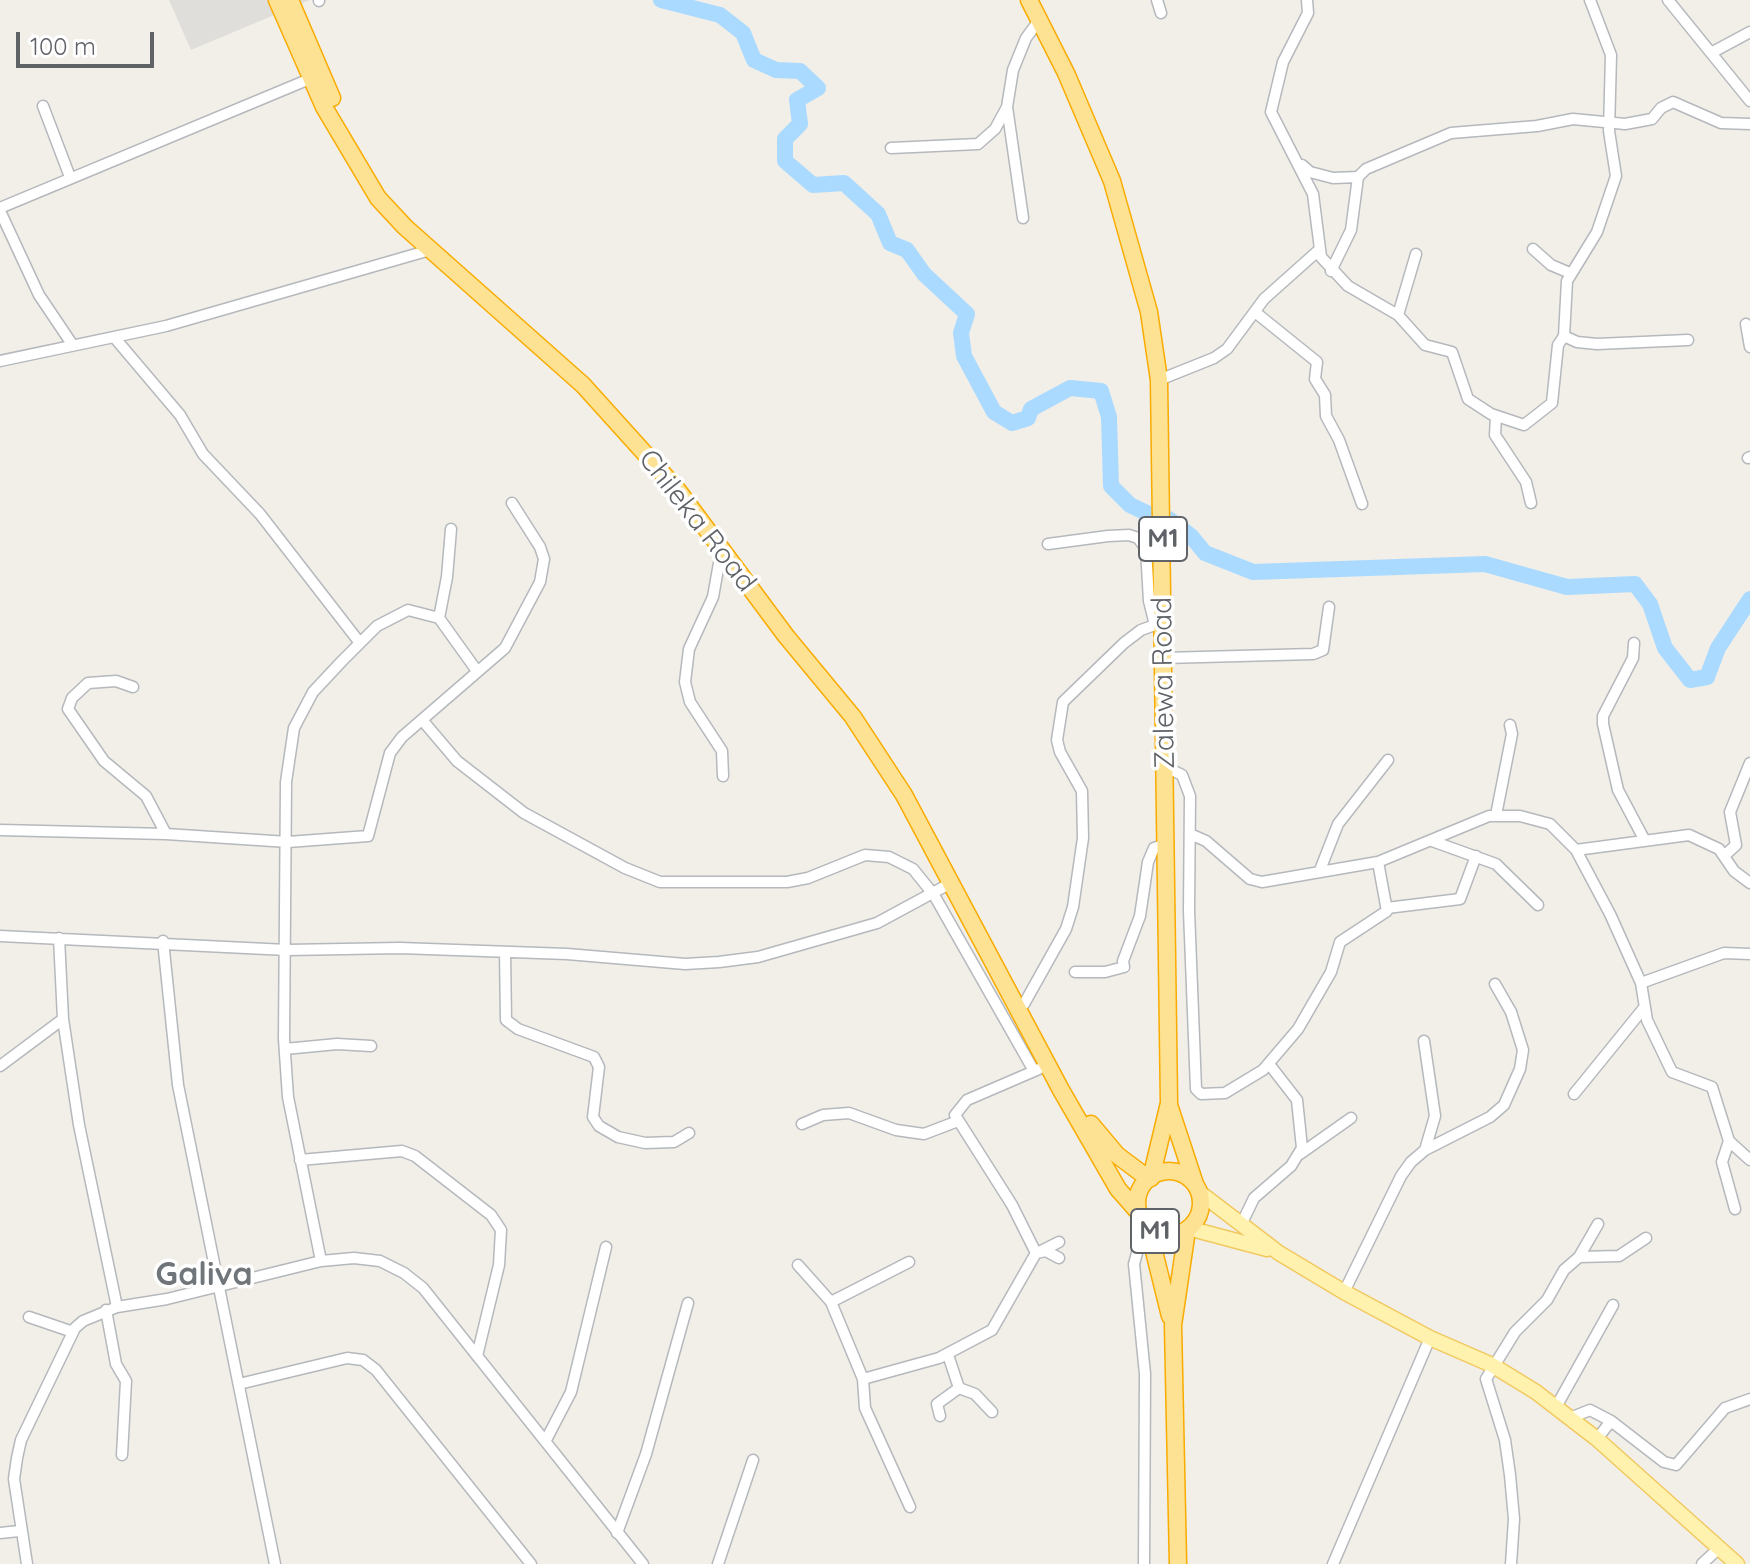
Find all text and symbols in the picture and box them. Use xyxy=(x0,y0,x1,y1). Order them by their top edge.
scale bar xyxy=(20,16,158,66)
text: 100 m xyxy=(30,31,96,61)
street label: Chileka Road xyxy=(631,443,763,599)
road number: M1 xyxy=(1139,517,1187,561)
street label: Zalewa Road xyxy=(1146,597,1182,769)
road number: M1 xyxy=(1131,1209,1179,1253)
district label: Galiva xyxy=(155,1256,253,1294)

